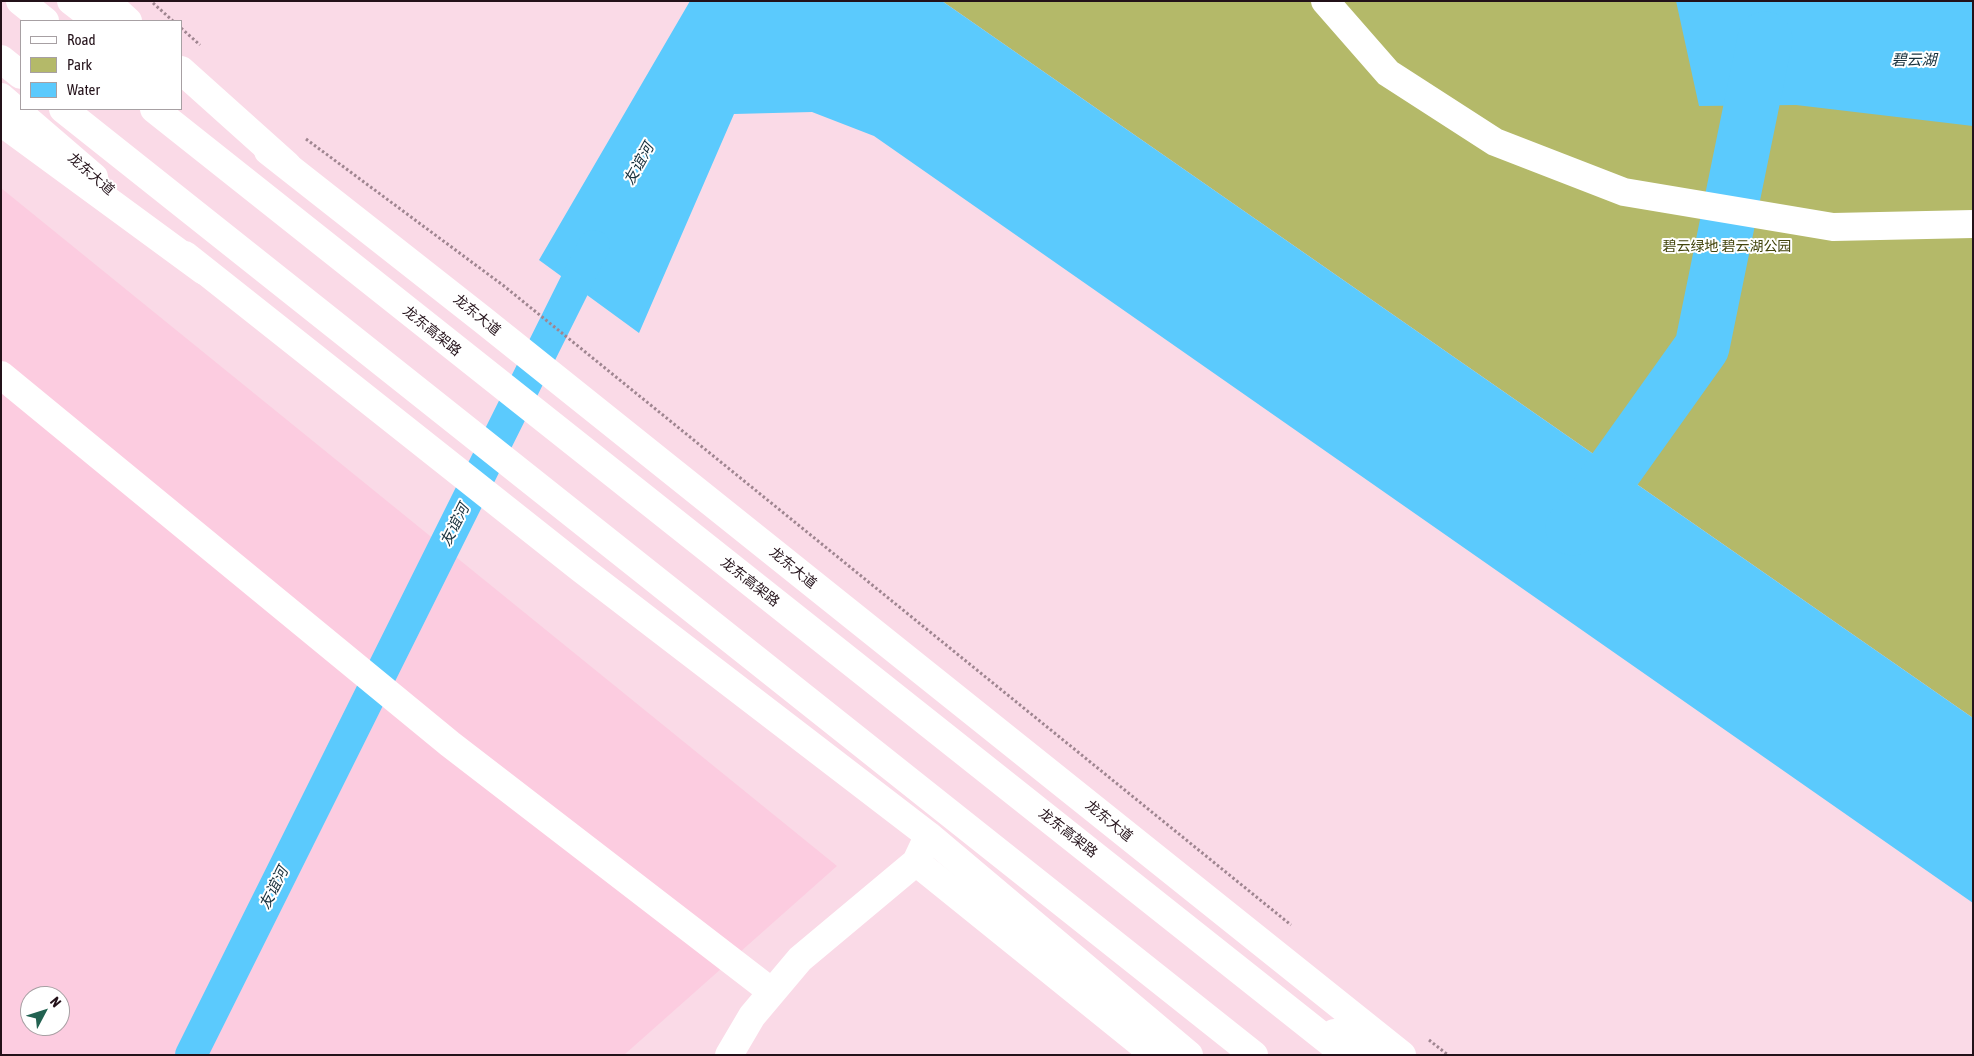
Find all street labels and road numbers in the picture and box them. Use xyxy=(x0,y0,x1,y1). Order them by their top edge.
street label: 龙东大道 xyxy=(64,149,118,199)
street label: 龙东大道 xyxy=(450,291,504,339)
street label: 龙东高架路 xyxy=(400,302,464,360)
street label: 龙东大道 xyxy=(766,544,820,592)
street label: 龙东高架路 xyxy=(717,554,783,610)
street label: 龙东大道 xyxy=(1082,797,1136,845)
street label: 龙东高架路 xyxy=(1035,805,1101,861)

